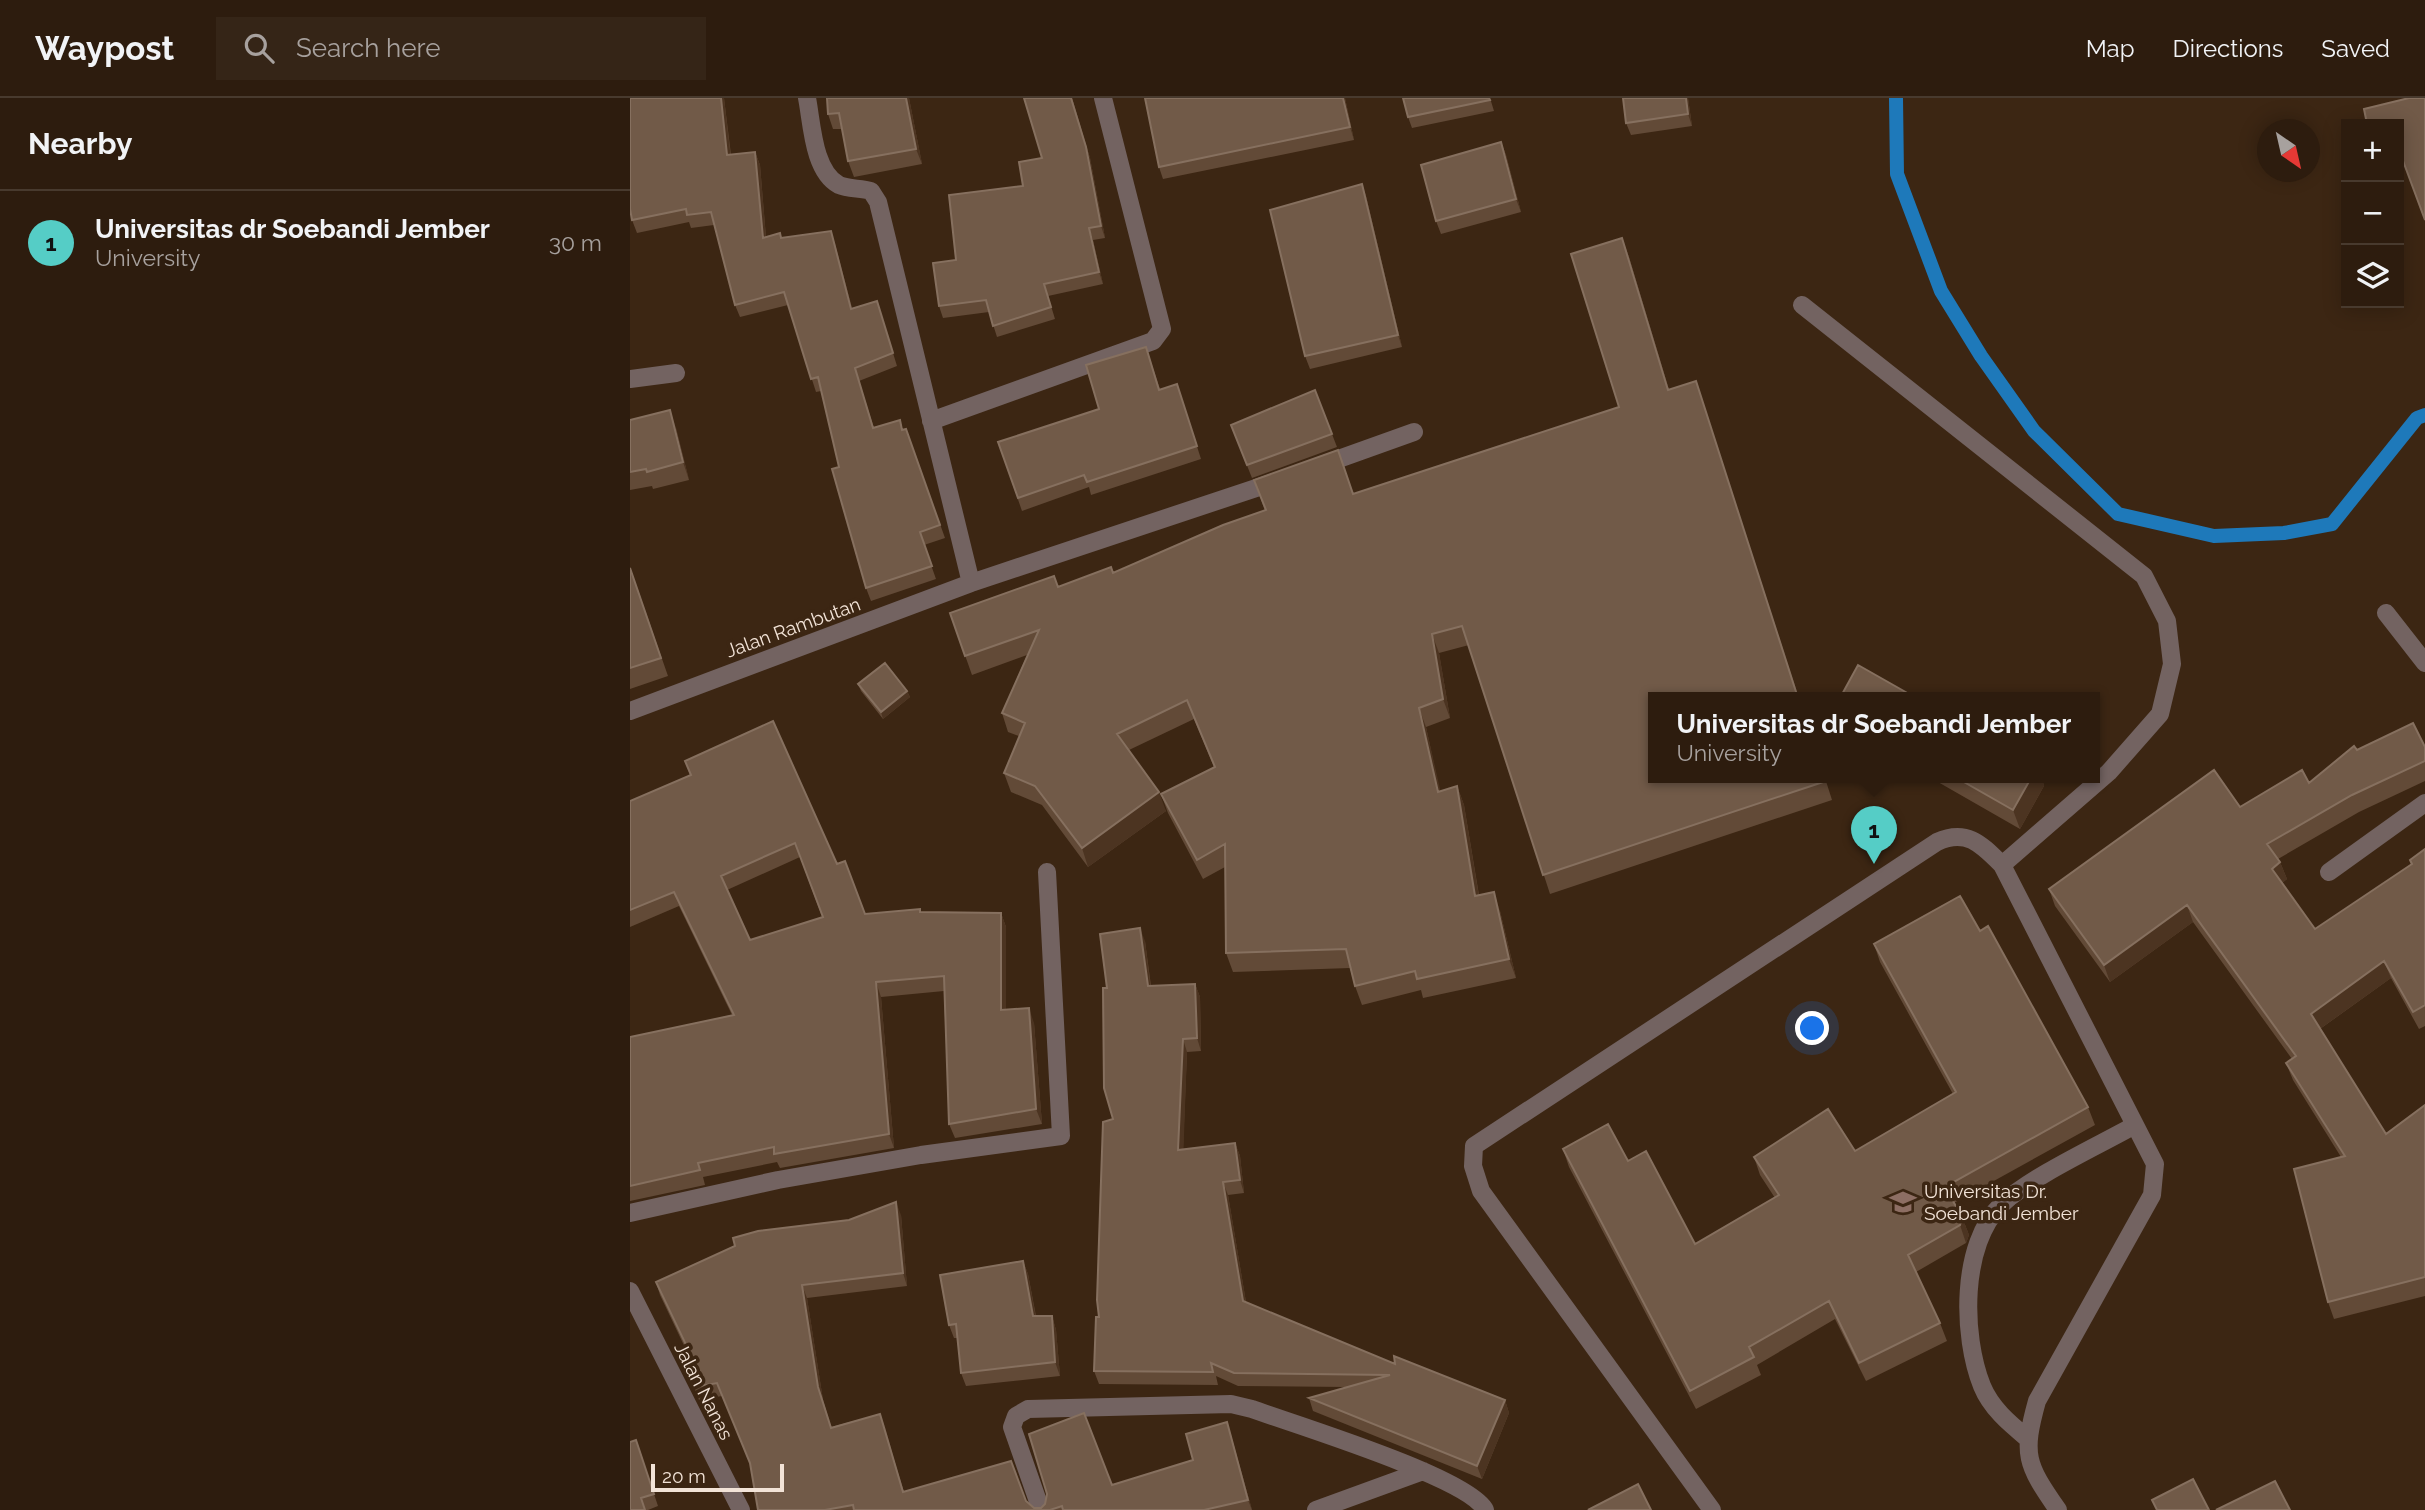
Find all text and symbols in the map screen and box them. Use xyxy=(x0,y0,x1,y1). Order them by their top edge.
search box xyxy=(216,17,706,80)
text: Waypost xyxy=(35,29,174,68)
icon: search xyxy=(240,29,278,67)
text: Search here xyxy=(296,33,440,63)
text: Map xyxy=(2086,34,2135,63)
text: Directions xyxy=(2173,34,2283,63)
text: Saved xyxy=(2321,34,2390,63)
north arrow xyxy=(2257,119,2320,182)
map controls xyxy=(2341,119,2404,308)
button: + xyxy=(2341,119,2404,182)
text: Nearby xyxy=(28,126,132,161)
button: − xyxy=(2341,182,2404,245)
text: Universitas dr Soebandi Jember xyxy=(95,214,490,244)
text: 1 xyxy=(45,229,57,256)
text: 30 m xyxy=(549,229,602,256)
text: University xyxy=(95,244,200,271)
button: layers xyxy=(2341,245,2404,308)
street label: Jalan Rambutan xyxy=(723,592,863,662)
popup xyxy=(1648,692,2100,783)
text: Universitas dr Soebandi Jember xyxy=(1677,709,2071,739)
text: University xyxy=(1677,739,1782,766)
pin: 1 xyxy=(1851,806,1897,864)
your location xyxy=(1795,1011,1829,1045)
place label: Universitas Dr. Soebandi Jember xyxy=(1924,1180,2079,1224)
school or university icon: Universitas Dr. Soebandi Jember xyxy=(1888,1187,1918,1217)
street label: Jalan Nanas xyxy=(670,1339,738,1443)
scale bar xyxy=(651,1461,784,1493)
text: 20 m xyxy=(662,1465,706,1487)

